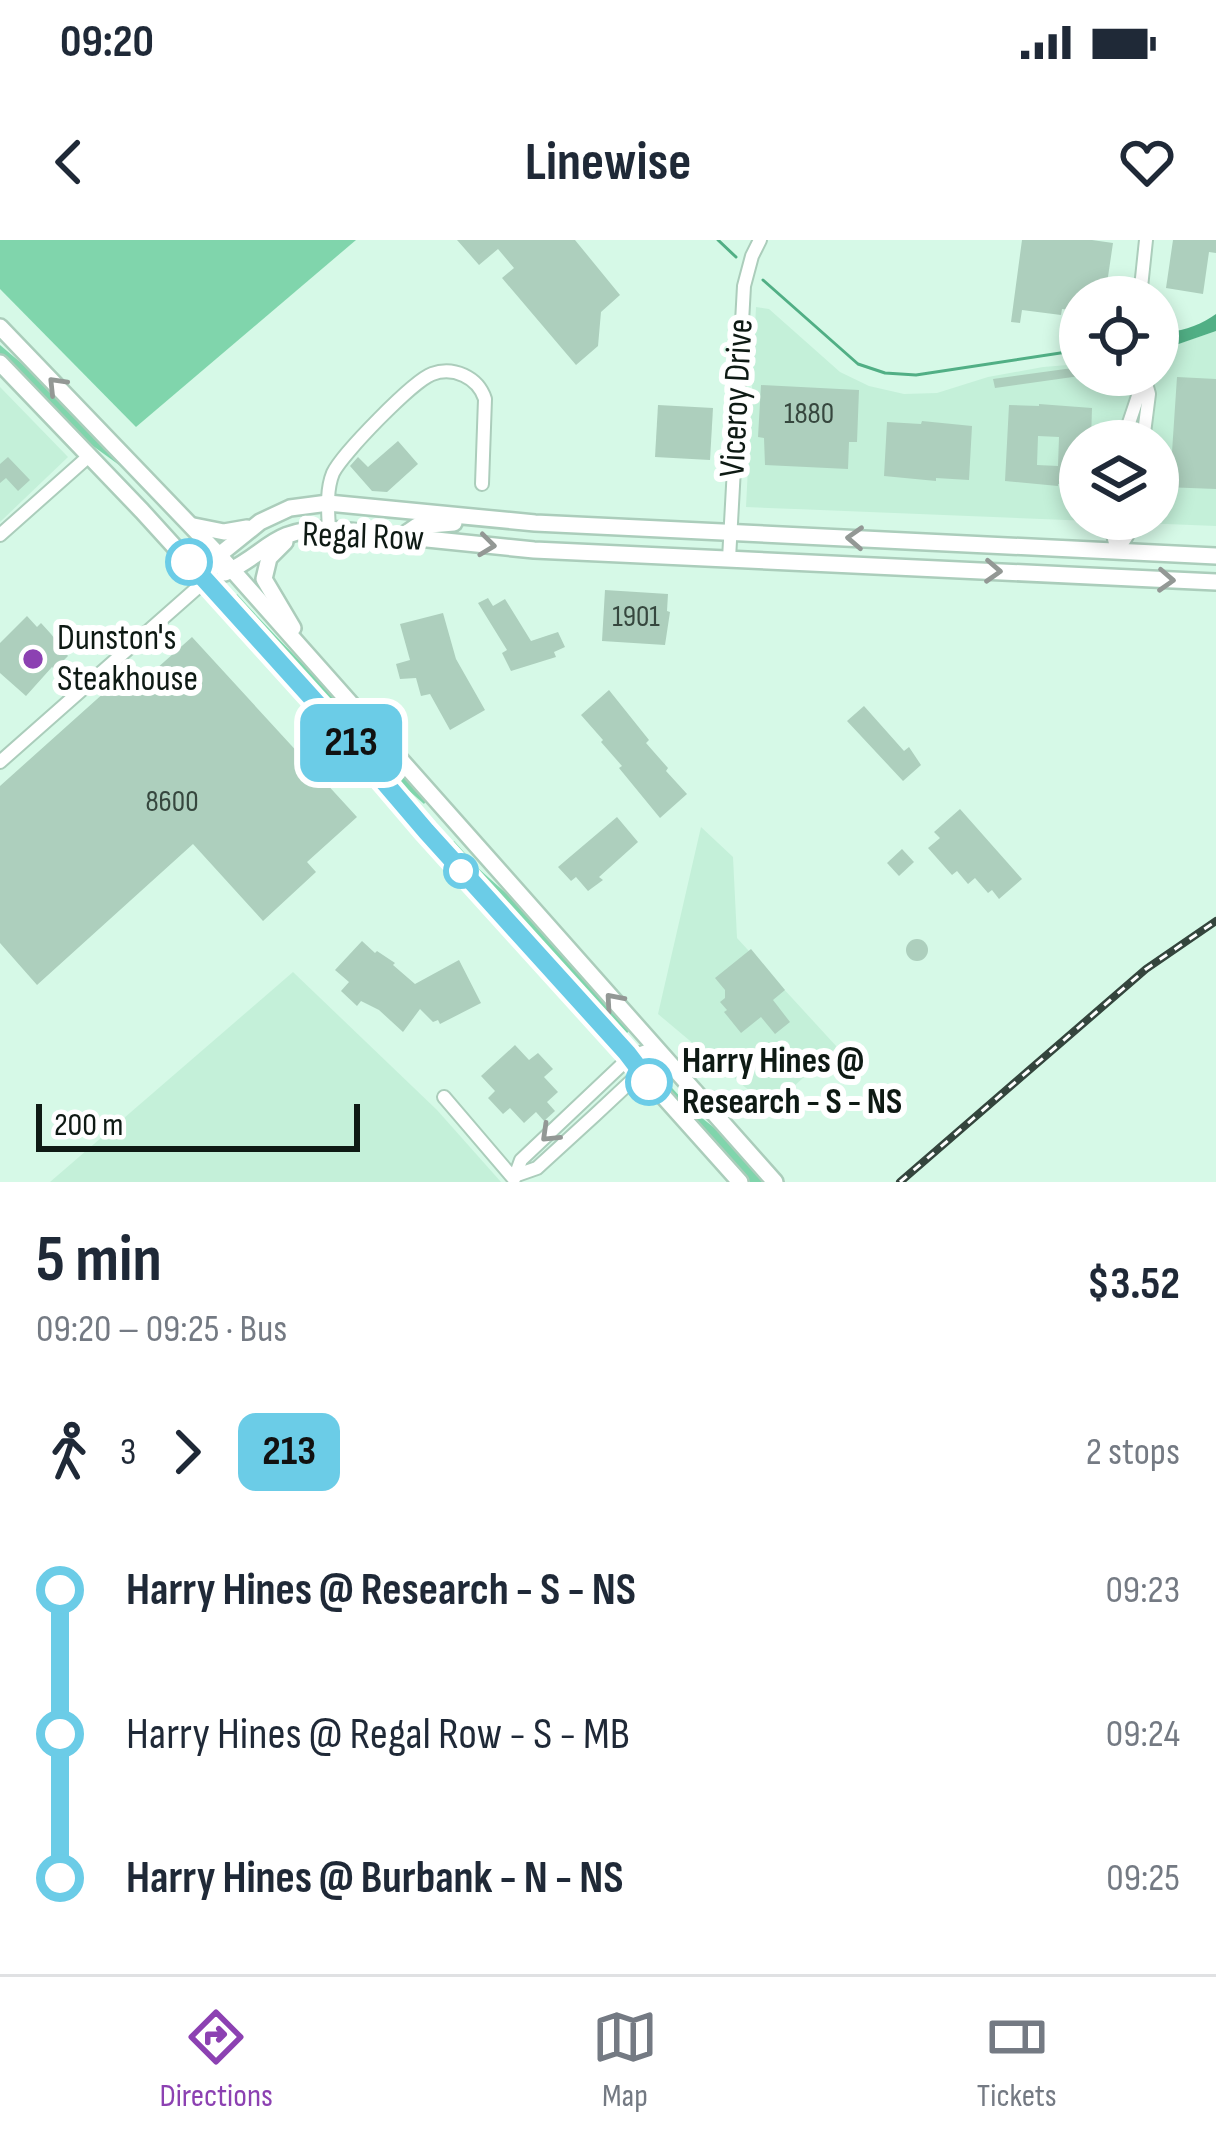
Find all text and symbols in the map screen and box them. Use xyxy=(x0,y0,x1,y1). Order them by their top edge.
text: 09:20 xyxy=(60,15,154,70)
icon: back xyxy=(36,129,102,195)
icon: heart xyxy=(1114,129,1180,195)
text: Linewise xyxy=(525,130,691,195)
map controls xyxy=(1059,276,1179,540)
button: locate xyxy=(1059,276,1179,396)
street label: Viceroy Drive xyxy=(711,318,763,478)
one-way arrow xyxy=(48,377,70,398)
house number: 1880 xyxy=(784,396,834,432)
button: layers xyxy=(1059,420,1179,540)
street label: Regal Row xyxy=(301,513,425,561)
one-way arrow xyxy=(845,525,864,551)
one-way arrow xyxy=(477,531,497,557)
unlabelled marker xyxy=(167,540,211,584)
one-way arrow xyxy=(984,558,1003,584)
one-way arrow xyxy=(1157,567,1176,593)
house number: 1901 xyxy=(612,599,660,635)
place label: Dunston's Steakhouse xyxy=(57,617,198,701)
marker: Dunston's Steakhouse xyxy=(20,646,46,672)
line badge: 213 xyxy=(282,704,420,782)
text: 213 xyxy=(324,717,378,768)
house number: 8600 xyxy=(145,784,199,820)
unlabelled marker xyxy=(445,855,477,887)
one-way arrow xyxy=(606,993,627,1014)
place label: Harry Hines @ Research - S - NS xyxy=(682,1040,902,1124)
marker: Harry Hines @ Research - S - NS xyxy=(627,1060,671,1104)
scale bar xyxy=(36,1098,360,1151)
text: 200 m xyxy=(54,1105,123,1145)
one-way arrow xyxy=(541,1120,563,1142)
text: 5 min xyxy=(36,1221,162,1300)
text: $3.52 xyxy=(1087,1257,1180,1312)
text: 09:20 – 09:25 · Bus xyxy=(36,1306,287,1353)
icon: walk xyxy=(36,1419,102,1485)
icon: forward xyxy=(154,1419,220,1485)
text: 213 xyxy=(262,1426,316,1477)
text: 3 xyxy=(120,1429,136,1476)
text: 2 stops xyxy=(1086,1429,1180,1476)
text: Harry Hines @ Research - S - NS xyxy=(126,1563,636,1618)
text: 09:23 xyxy=(1105,1567,1180,1614)
text: Harry Hines @ Regal Row - S - MB xyxy=(126,1707,630,1762)
text: 09:24 xyxy=(1106,1711,1180,1758)
text: Harry Hines @ Burbank - N - NS xyxy=(126,1851,623,1906)
text: 09:25 xyxy=(1106,1855,1180,1902)
tab: Directions xyxy=(159,2004,273,2116)
tab: Map xyxy=(592,2004,658,2116)
tab: Tickets xyxy=(977,2004,1057,2116)

